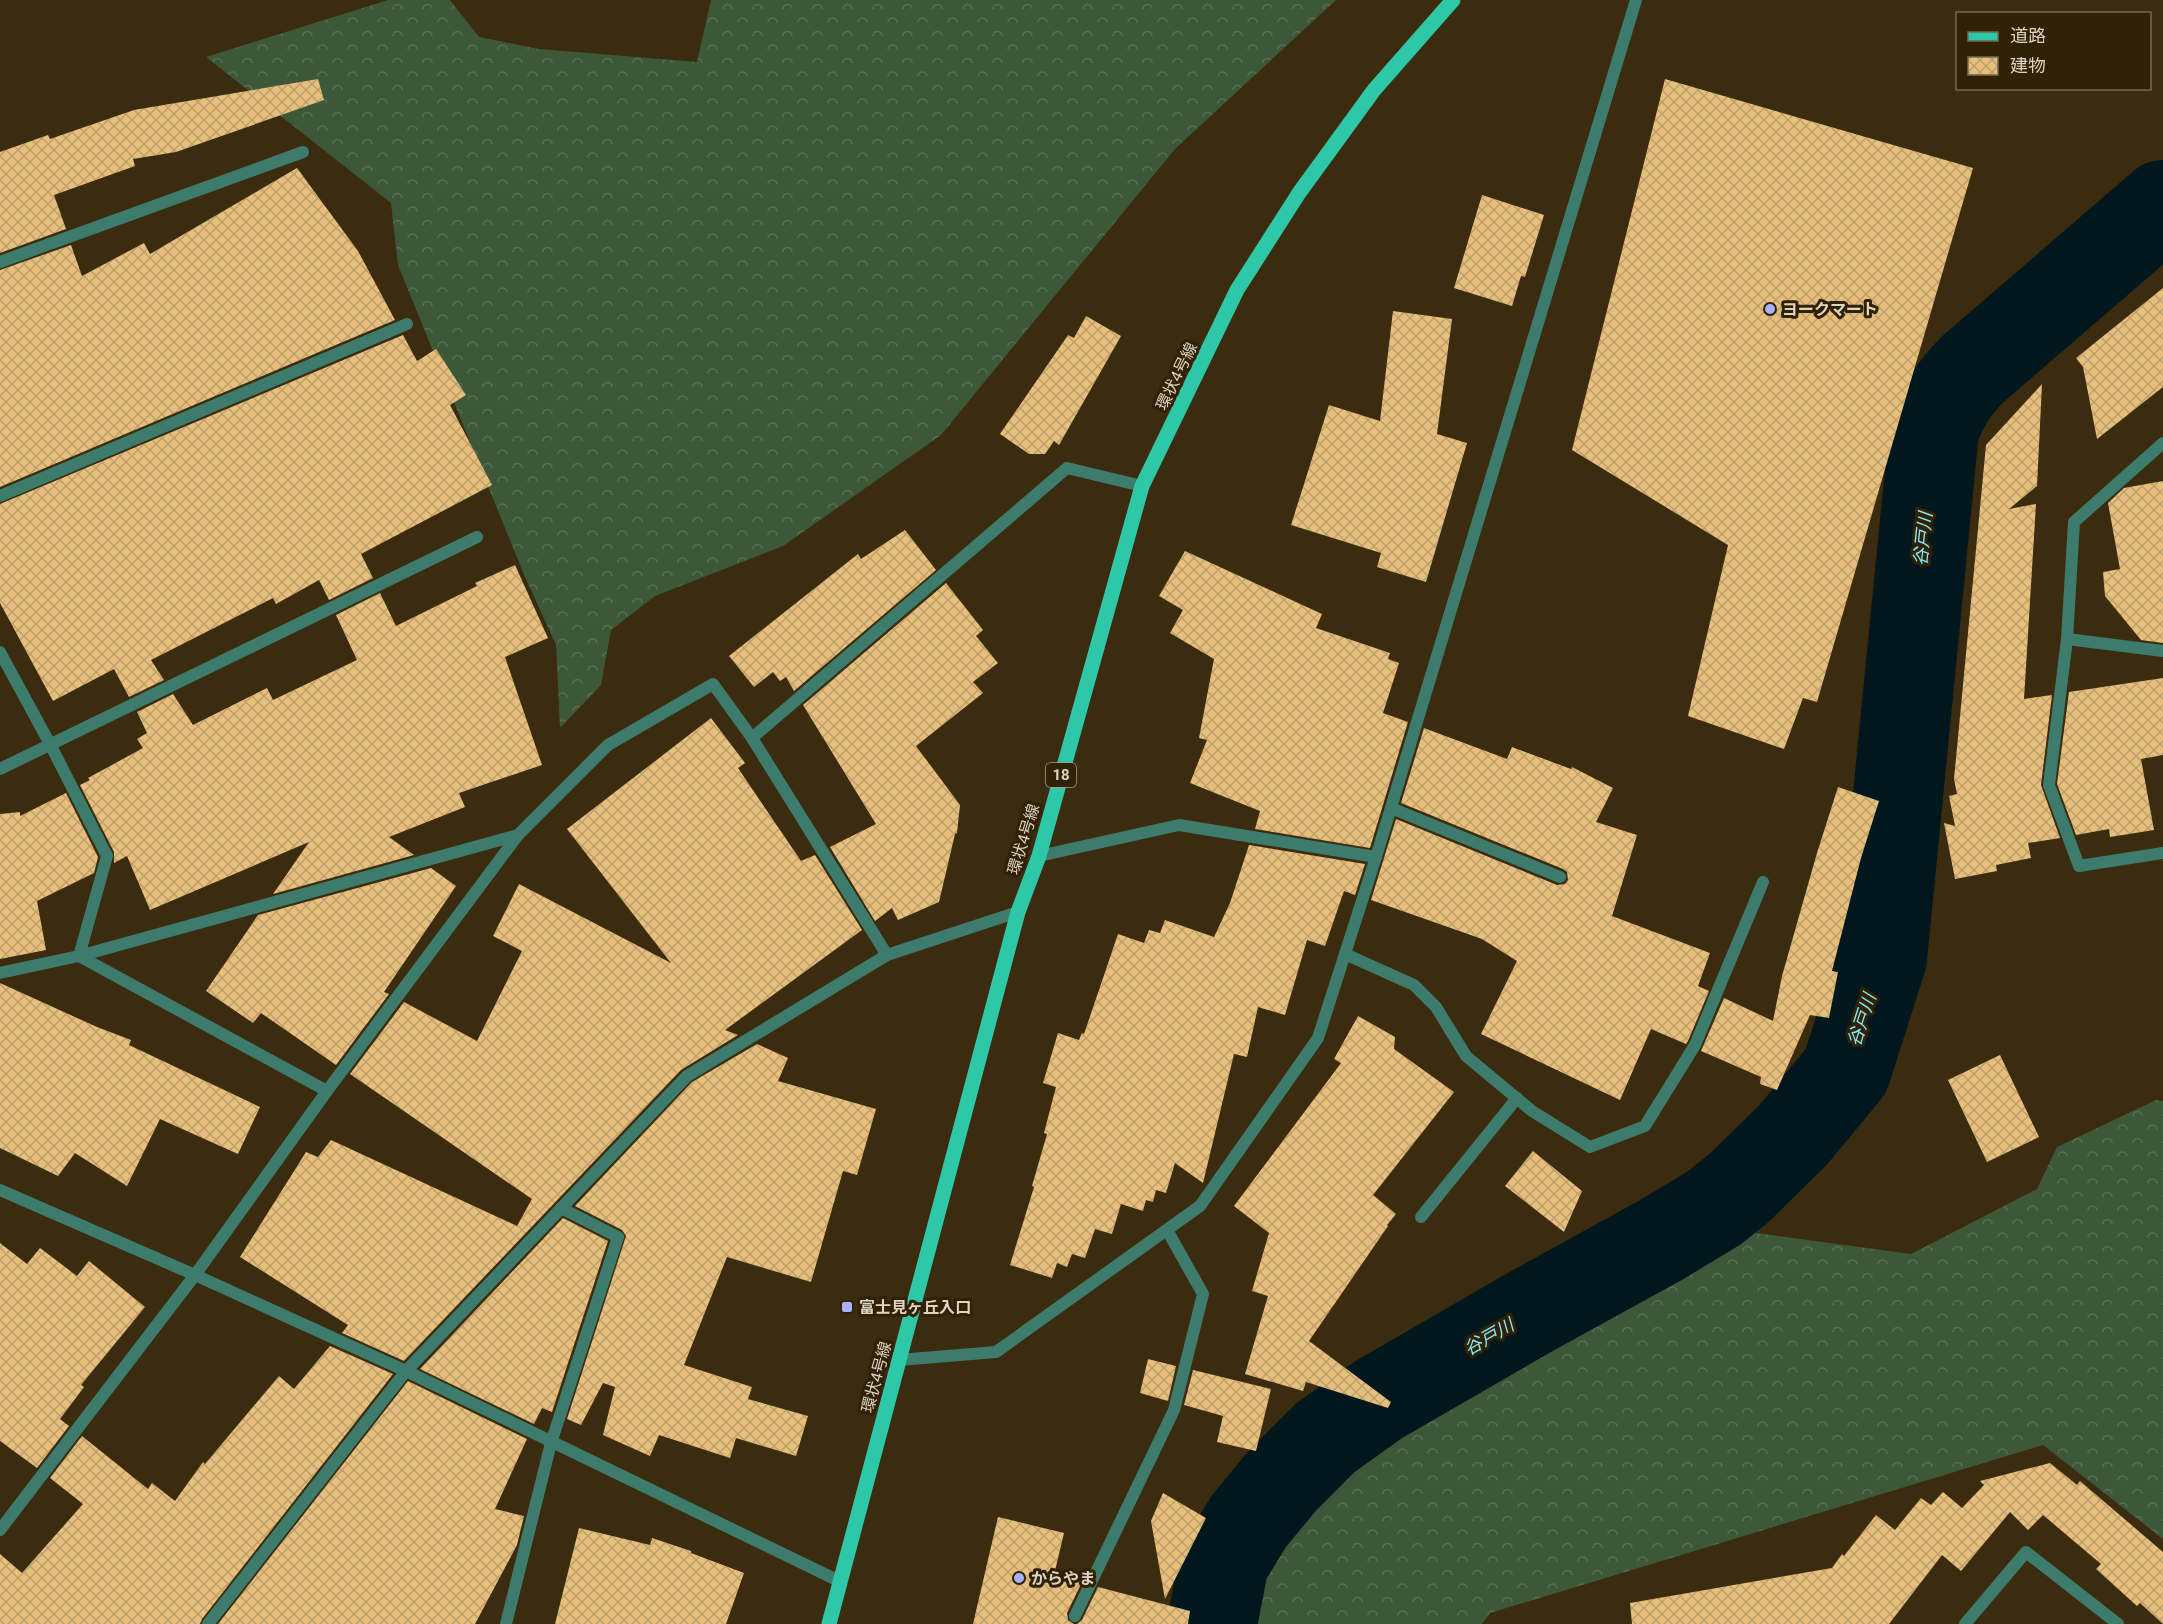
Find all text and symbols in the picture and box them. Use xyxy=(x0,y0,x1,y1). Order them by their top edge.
legend xyxy=(1956,12,2151,90)
text: 道路 xyxy=(2010,25,2046,46)
text: 建物 xyxy=(2010,55,2046,76)
place label: ヨークマート xyxy=(1782,300,1878,319)
marker: ヨークマート xyxy=(1763,302,1777,316)
street label: 環状4号線 xyxy=(1152,339,1201,413)
water label: 谷戸川 xyxy=(1909,509,1936,567)
road number: 18 xyxy=(1046,763,1076,787)
street label: 環状4号線 xyxy=(1004,801,1043,877)
water label: 谷戸川 xyxy=(1843,989,1880,1049)
place label: 富士見ヶ丘入口 xyxy=(859,1298,971,1317)
marker: 富士見ヶ丘入口 xyxy=(840,1300,854,1314)
water label: 谷戸川 xyxy=(1460,1313,1519,1359)
street label: 環状4号線 xyxy=(858,1339,895,1415)
place label: からやま xyxy=(1031,1569,1095,1588)
marker: からやま xyxy=(1012,1571,1026,1585)

